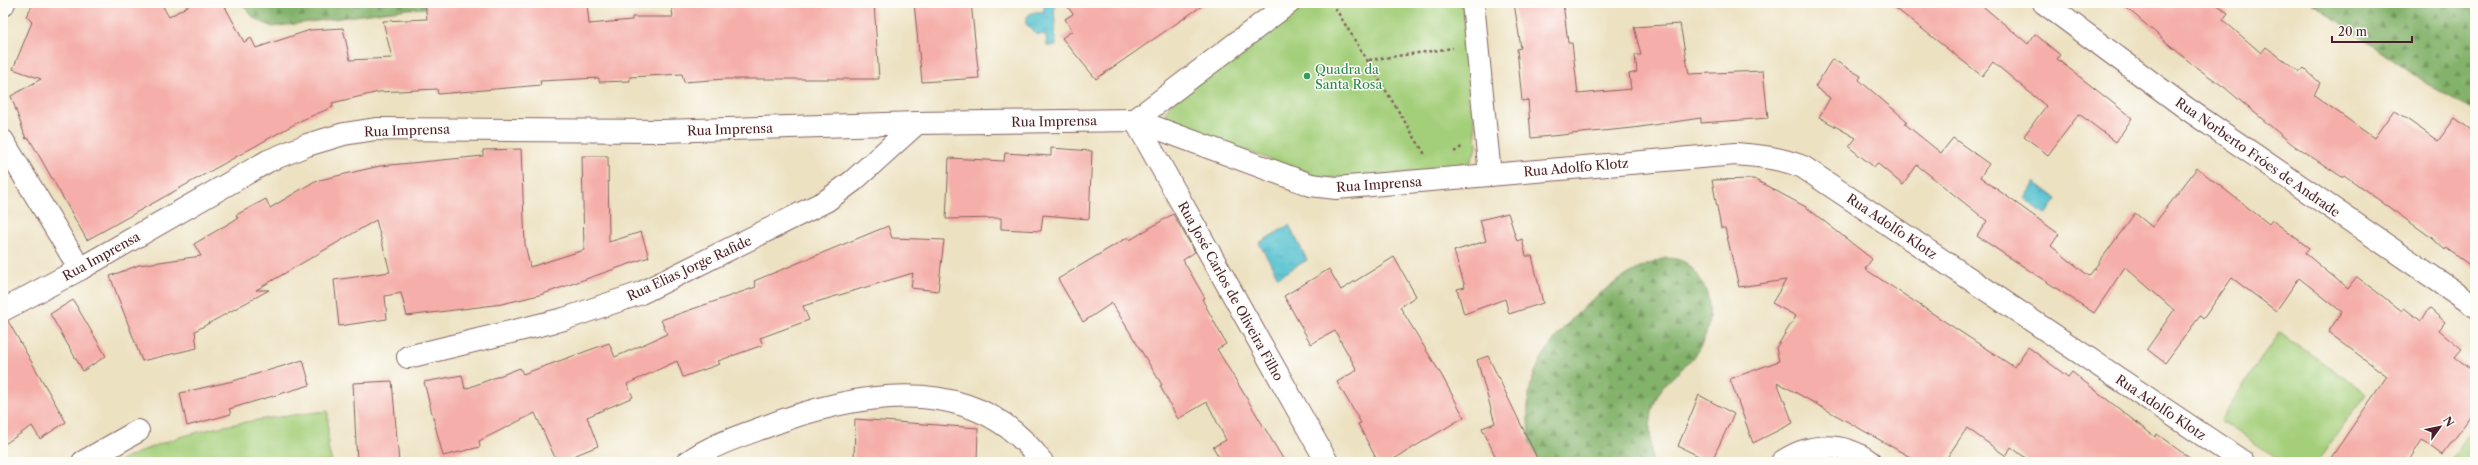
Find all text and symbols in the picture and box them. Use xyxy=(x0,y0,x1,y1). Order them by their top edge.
scale bar xyxy=(2332,18,2412,44)
text: 20 m xyxy=(2338,24,2367,39)
place label: Quadra da Santa Rosa xyxy=(1315,61,1383,92)
marker: Quadra da Santa Rosa xyxy=(1302,71,1312,81)
street label: Rua Norberto Fróes de Andrade xyxy=(2173,94,2343,220)
street label: Rua Imprensa xyxy=(1011,112,1097,130)
street label: Rua Imprensa xyxy=(687,120,773,138)
street label: Rua Imprensa xyxy=(364,121,450,139)
street label: Rua Adolfo Klotz xyxy=(1523,154,1630,180)
street label: Rua Imprensa xyxy=(1336,173,1423,195)
street label: Rua Adolfo Klotz xyxy=(1844,190,1940,262)
street label: Rua José Carlos de Oliveira Filho xyxy=(1175,198,1287,384)
street label: Rua Imprensa xyxy=(60,228,143,284)
street label: Rua Elias Jorge Rafide xyxy=(624,232,754,304)
street label: Rua Adolfo Klotz xyxy=(2113,371,2209,443)
north arrow xyxy=(2420,407,2460,447)
text: N xyxy=(2440,414,2457,430)

